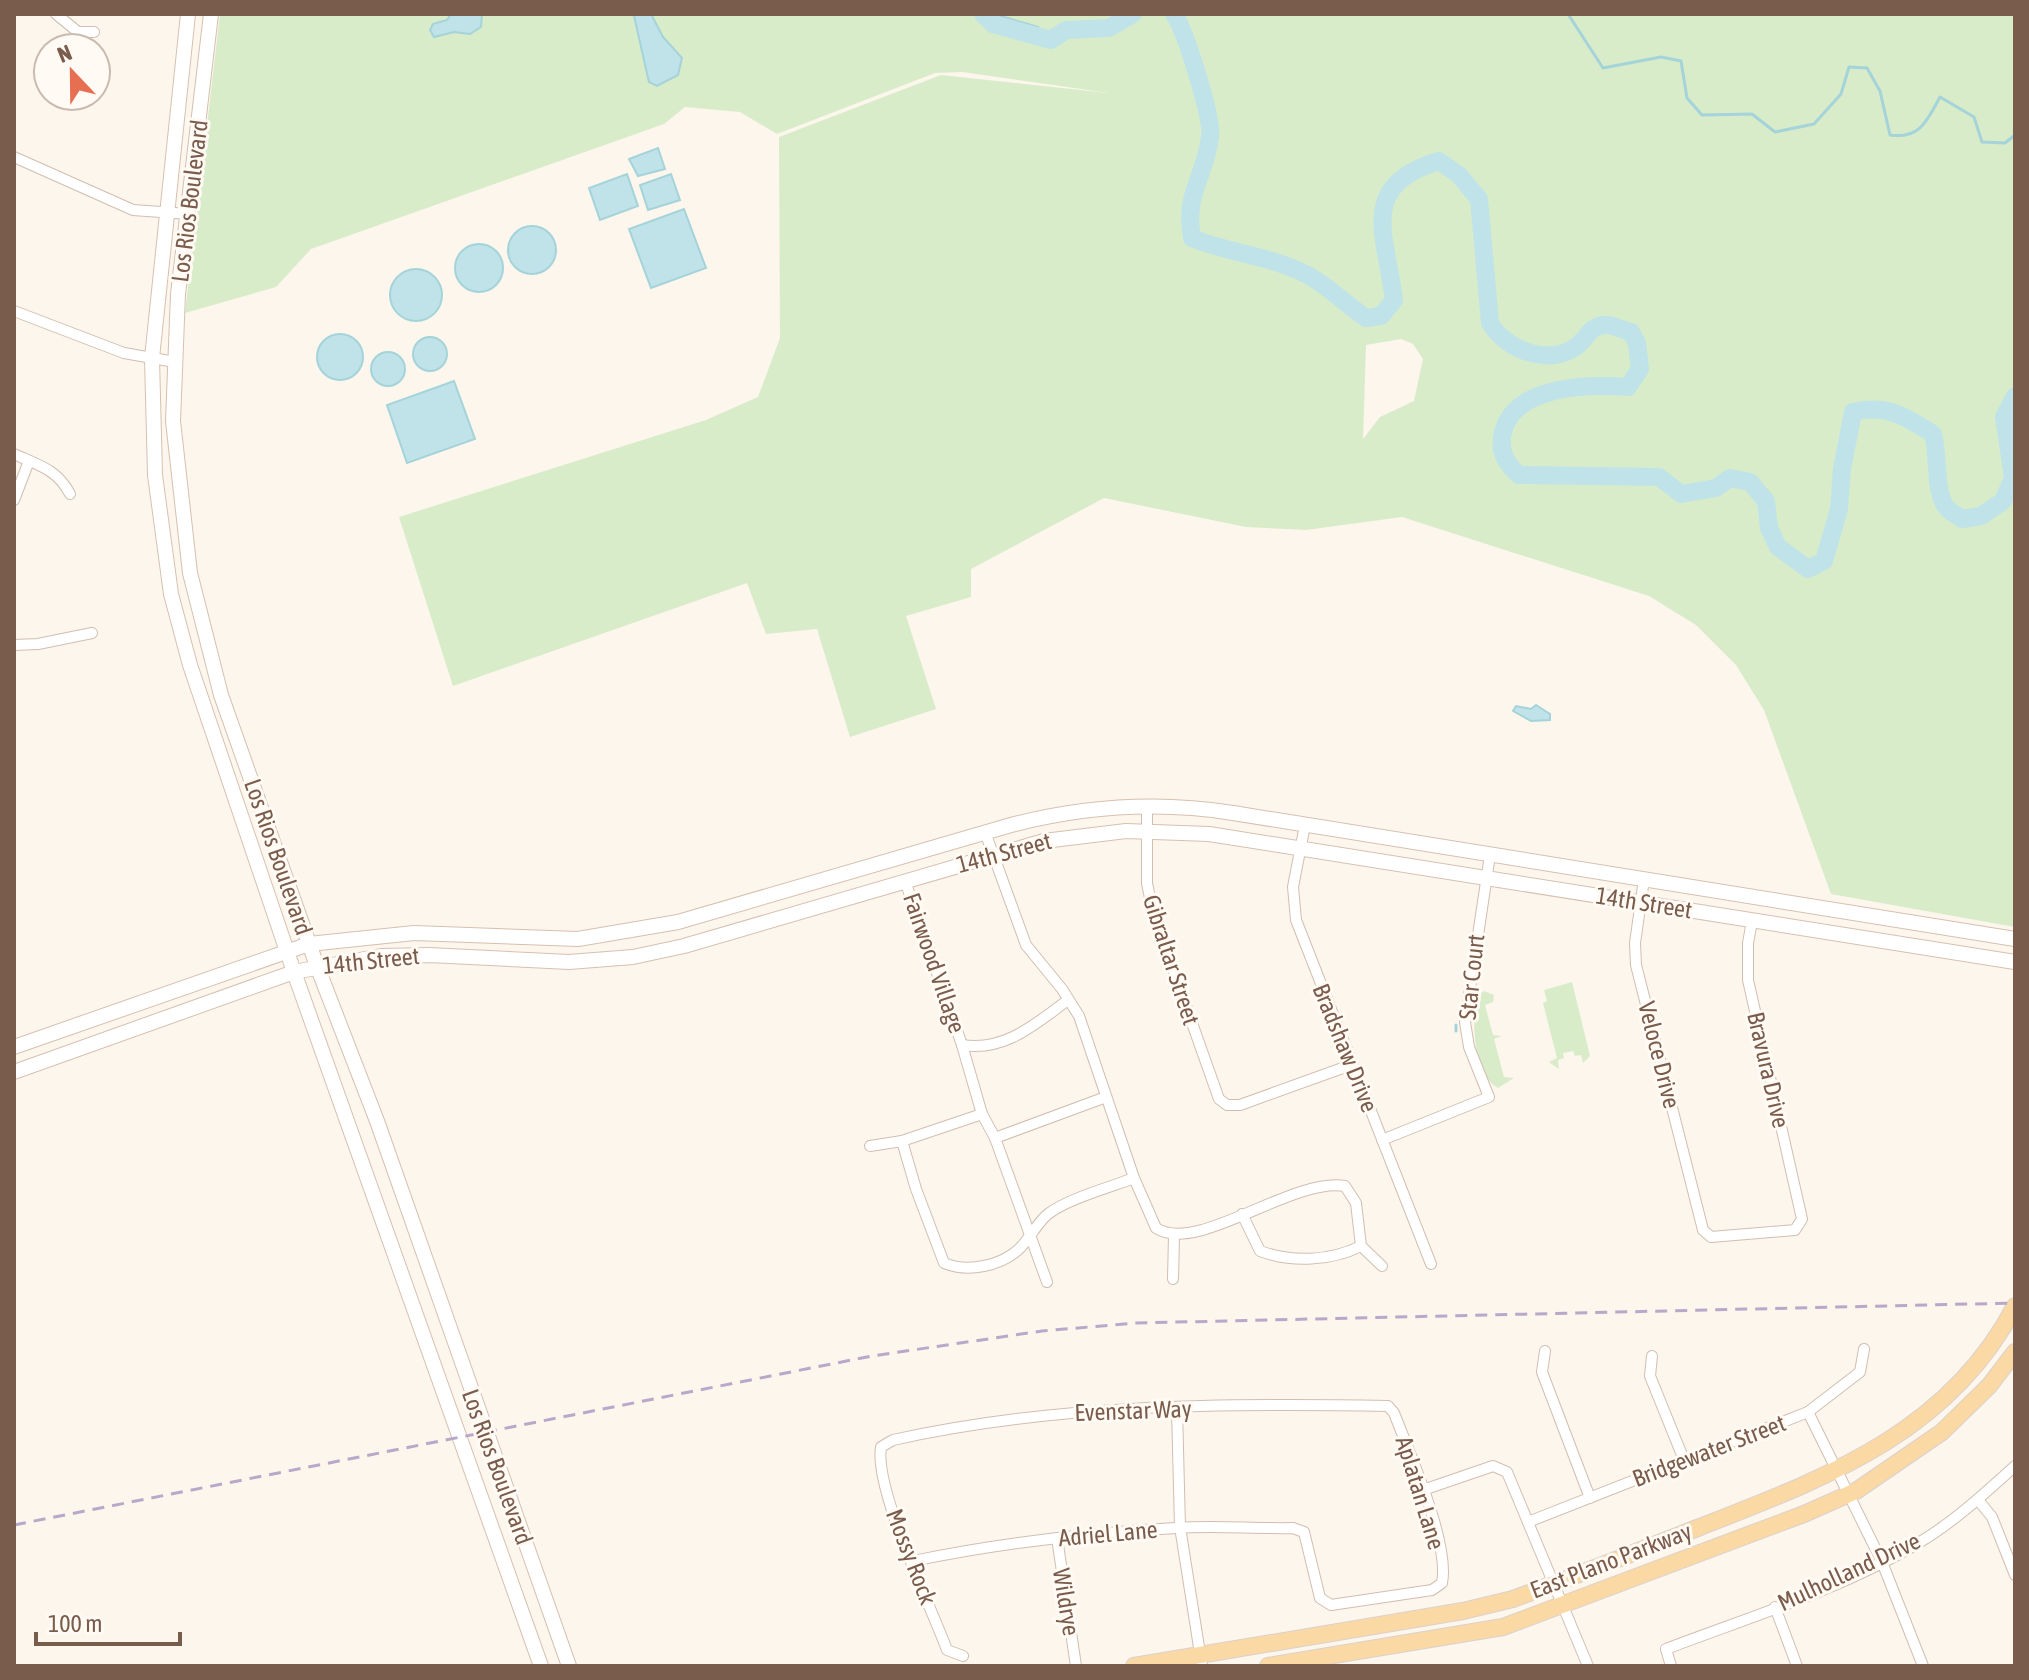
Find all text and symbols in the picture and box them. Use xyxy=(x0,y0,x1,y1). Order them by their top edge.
north arrow xyxy=(32,32,112,112)
text: N xyxy=(54,39,75,68)
street label: Los Rios Boulevard xyxy=(166,118,213,284)
street label: Los Rios Boulevard xyxy=(239,775,318,938)
street label: 14th Street xyxy=(953,827,1054,878)
street label: 14th Street xyxy=(1594,882,1694,923)
street label: Fairwood Village xyxy=(898,889,971,1036)
street label: Gibraltar Street xyxy=(1138,892,1205,1028)
street label: Star Court xyxy=(1454,933,1489,1021)
street label: 14th Street xyxy=(321,942,421,979)
street label: Bradshaw Drive xyxy=(1307,980,1383,1116)
street label: Veloce Drive xyxy=(1633,999,1686,1111)
street label: Bravura Drive xyxy=(1742,1009,1795,1131)
street label: Los Rios Boulevard xyxy=(457,1386,538,1548)
street label: Evenstar Way xyxy=(1074,1395,1192,1426)
street label: Bridgewater Street xyxy=(1629,1409,1789,1492)
street label: Aplatan Lane xyxy=(1391,1433,1450,1553)
street label: Mossy Rock xyxy=(881,1505,942,1609)
street label: Adriel Lane xyxy=(1057,1516,1159,1551)
street label: East Plano Parkway xyxy=(1526,1517,1695,1604)
street label: Mulholland Drive xyxy=(1773,1527,1924,1616)
street label: Wildrye xyxy=(1048,1566,1085,1638)
scale bar xyxy=(36,1596,180,1646)
text: 100 m xyxy=(48,1610,102,1637)

